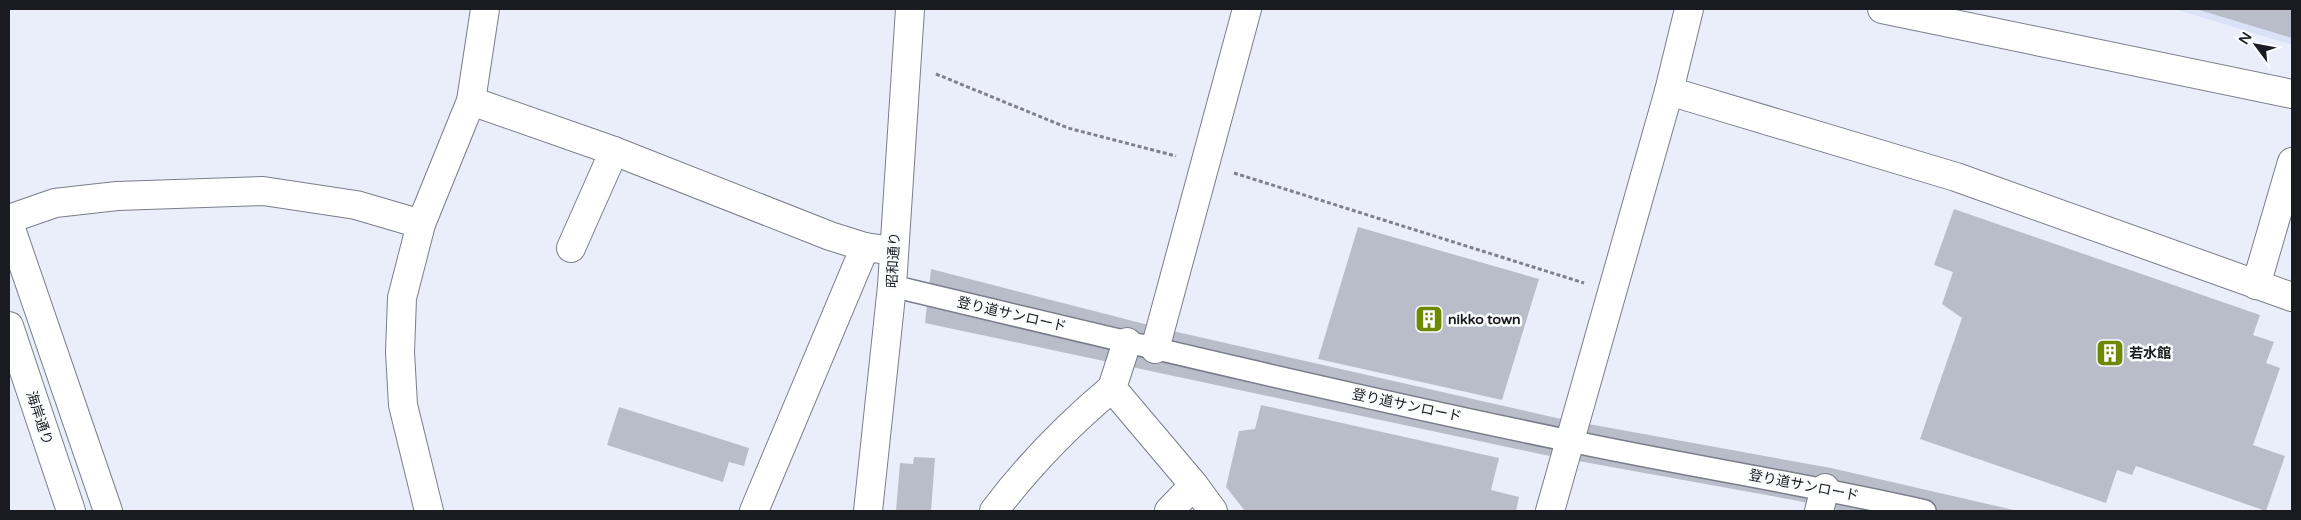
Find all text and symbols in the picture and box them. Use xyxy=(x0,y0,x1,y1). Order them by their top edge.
north arrow xyxy=(2231,20,2281,70)
text: N xyxy=(2235,29,2256,48)
street label: 昭和通り xyxy=(884,232,903,288)
street label: 登り道サンロード xyxy=(955,294,1068,335)
building icon: nikko town xyxy=(1414,304,1444,334)
place label: nikko town xyxy=(1448,311,1521,328)
building icon: 若水館 xyxy=(2095,338,2125,368)
place label: 若水館 xyxy=(2129,345,2171,362)
street label: 登り道サンロード xyxy=(1350,386,1463,425)
street label: 海岸通り xyxy=(23,389,56,447)
street label: 登り道サンロード xyxy=(1747,466,1860,505)

